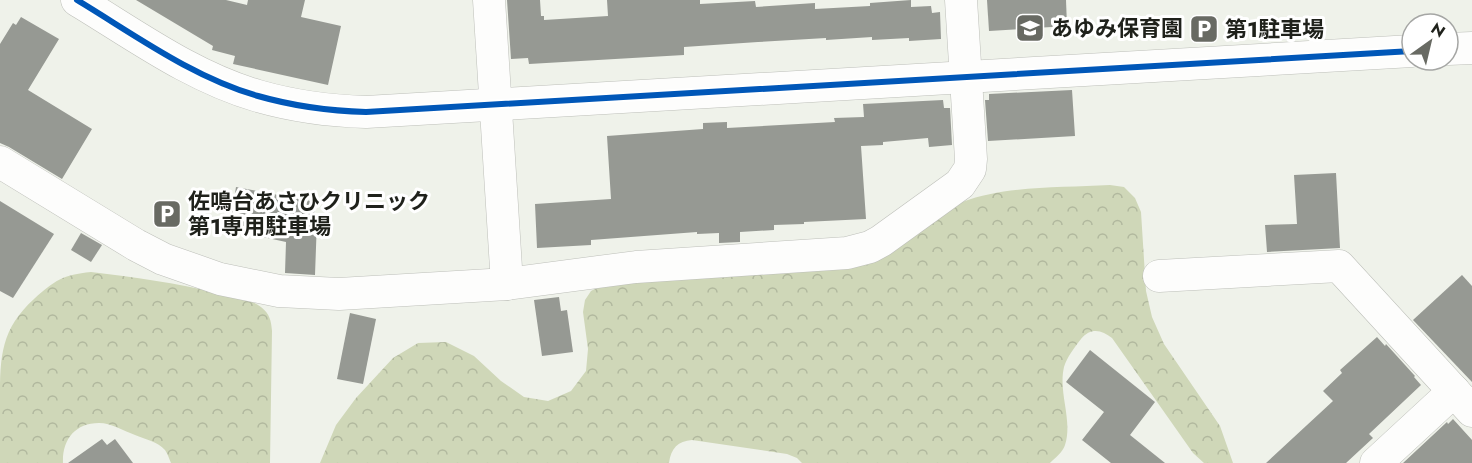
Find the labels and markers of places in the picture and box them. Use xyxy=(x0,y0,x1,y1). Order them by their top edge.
school or university icon: あゆみ保育園 xyxy=(1014,12,1046,44)
place label: あゆみ保育園 xyxy=(1051,12,1183,44)
parking icon: 第1駐車場 xyxy=(1188,13,1220,45)
place label: 第1駐車場 xyxy=(1225,13,1324,45)
place label: 佐鳴台あさひクリニック 第1専用駐車場 xyxy=(188,185,430,242)
parking icon: 佐鳴台あさひクリニック 第1専用駐車場 xyxy=(151,198,183,230)

